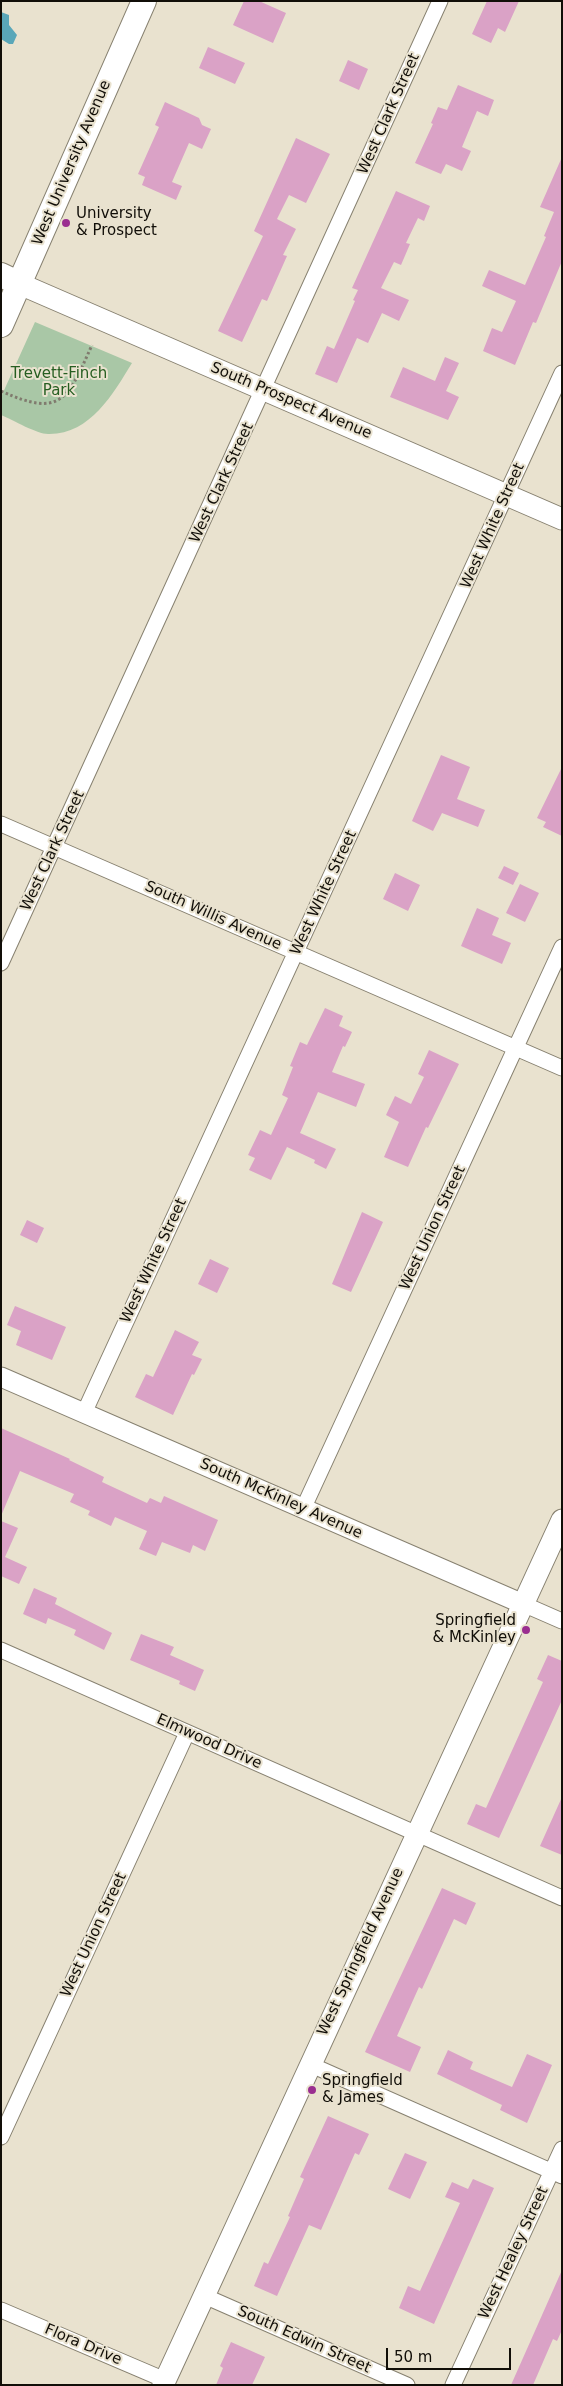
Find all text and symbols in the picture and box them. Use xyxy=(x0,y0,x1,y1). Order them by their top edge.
street label: West Clark Street xyxy=(354,51,424,177)
street label: West University Avenue xyxy=(29,78,115,248)
place label: University & Prospect xyxy=(76,205,157,240)
marker: University & Prospect xyxy=(60,217,72,229)
street label: South Prospect Avenue xyxy=(208,359,374,443)
park label: Trevett-Finch Park xyxy=(11,365,107,400)
street label: West Clark Street xyxy=(186,420,258,546)
street label: West White Street xyxy=(457,460,529,592)
street label: West Clark Street xyxy=(17,788,89,914)
street label: West White Street xyxy=(287,828,361,958)
street label: South Willis Avenue xyxy=(142,878,284,954)
street label: West Union Street xyxy=(396,1163,470,1293)
street label: West White Street xyxy=(117,1196,191,1326)
street label: South McKinley Avenue xyxy=(197,1455,365,1543)
place label: Springfield & McKinley xyxy=(433,1612,516,1647)
marker: Springfield & McKinley xyxy=(520,1624,532,1636)
street label: Elmwood Drive xyxy=(154,1711,264,1773)
street label: West Springfield Avenue xyxy=(314,1865,408,2039)
street label: West Union Street xyxy=(57,1870,131,2000)
place label: Springfield & James xyxy=(322,2072,403,2107)
marker: Springfield & James xyxy=(306,2084,318,2096)
street label: West Healey Street xyxy=(475,2184,553,2322)
street label: South Edwin Street xyxy=(235,2303,373,2377)
street label: Flora Drive xyxy=(42,2321,124,2369)
scale bar xyxy=(388,2338,513,2370)
text: 50 m xyxy=(394,2348,432,2366)

